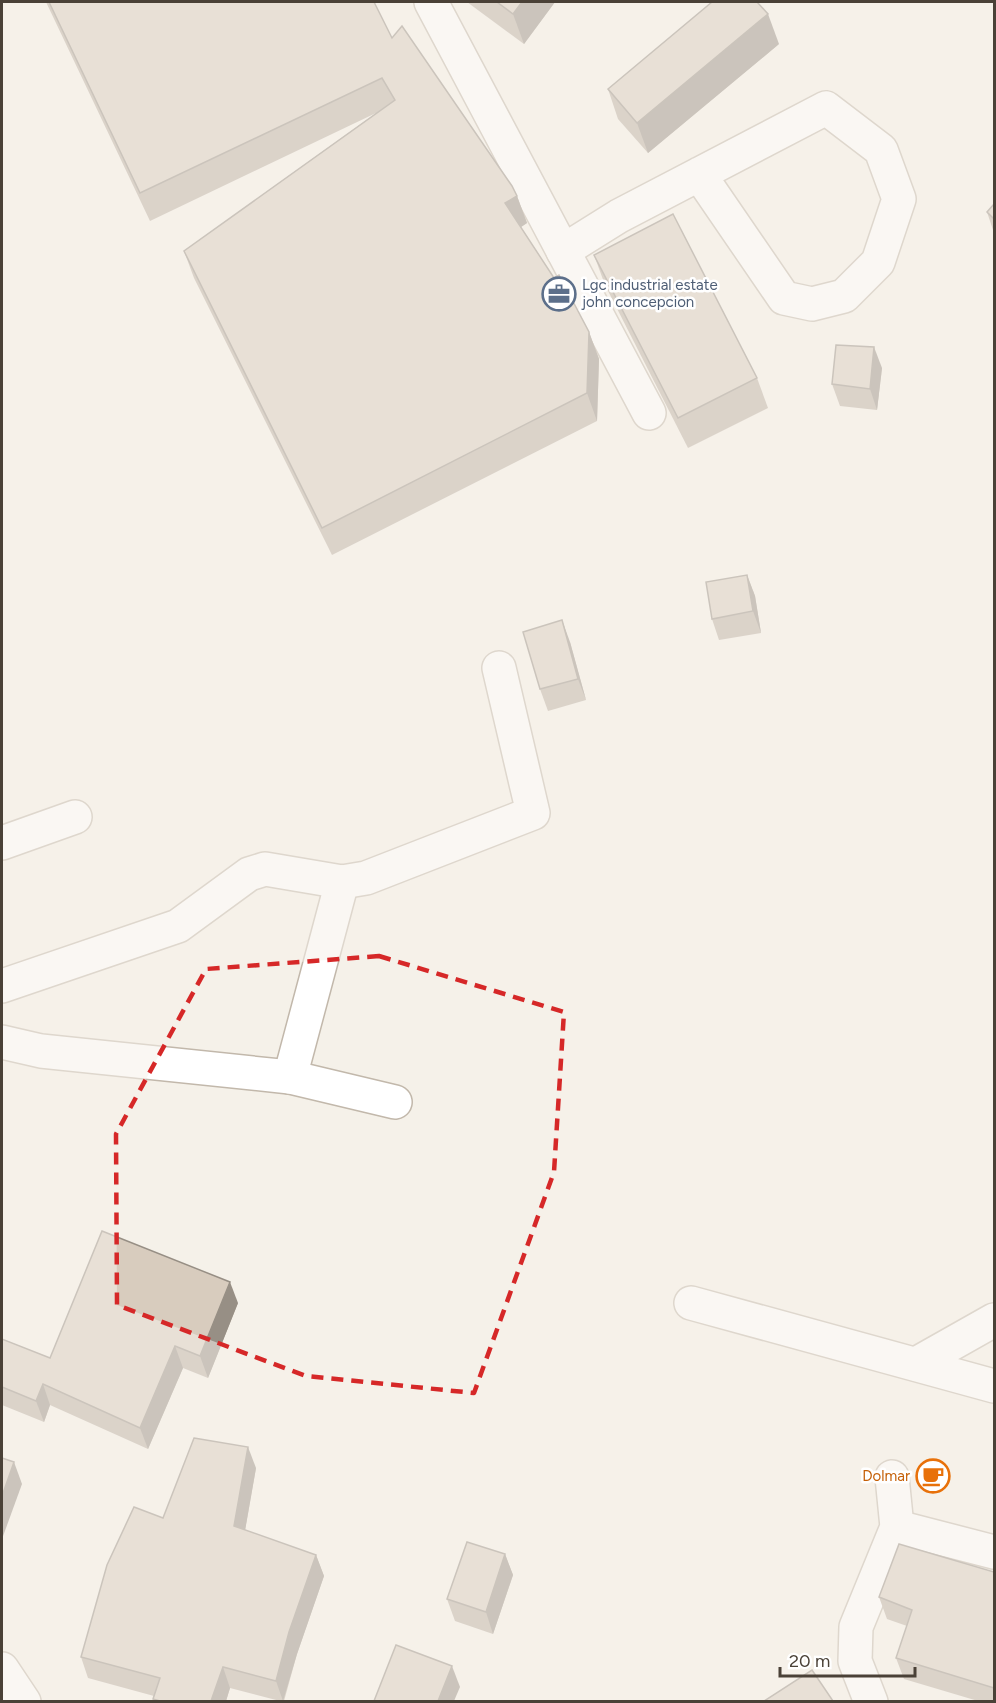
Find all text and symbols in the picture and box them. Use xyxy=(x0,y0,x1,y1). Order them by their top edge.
office icon: Lgc industrial estate john concepcion xyxy=(541,276,577,312)
place label: Lgc industrial estate john concepcion xyxy=(581,276,718,311)
cafe icon: Dolmar xyxy=(915,1458,951,1494)
place label: Dolmar xyxy=(862,1467,910,1485)
scale bar xyxy=(780,1640,915,1678)
text: 20 m xyxy=(789,1650,830,1672)

